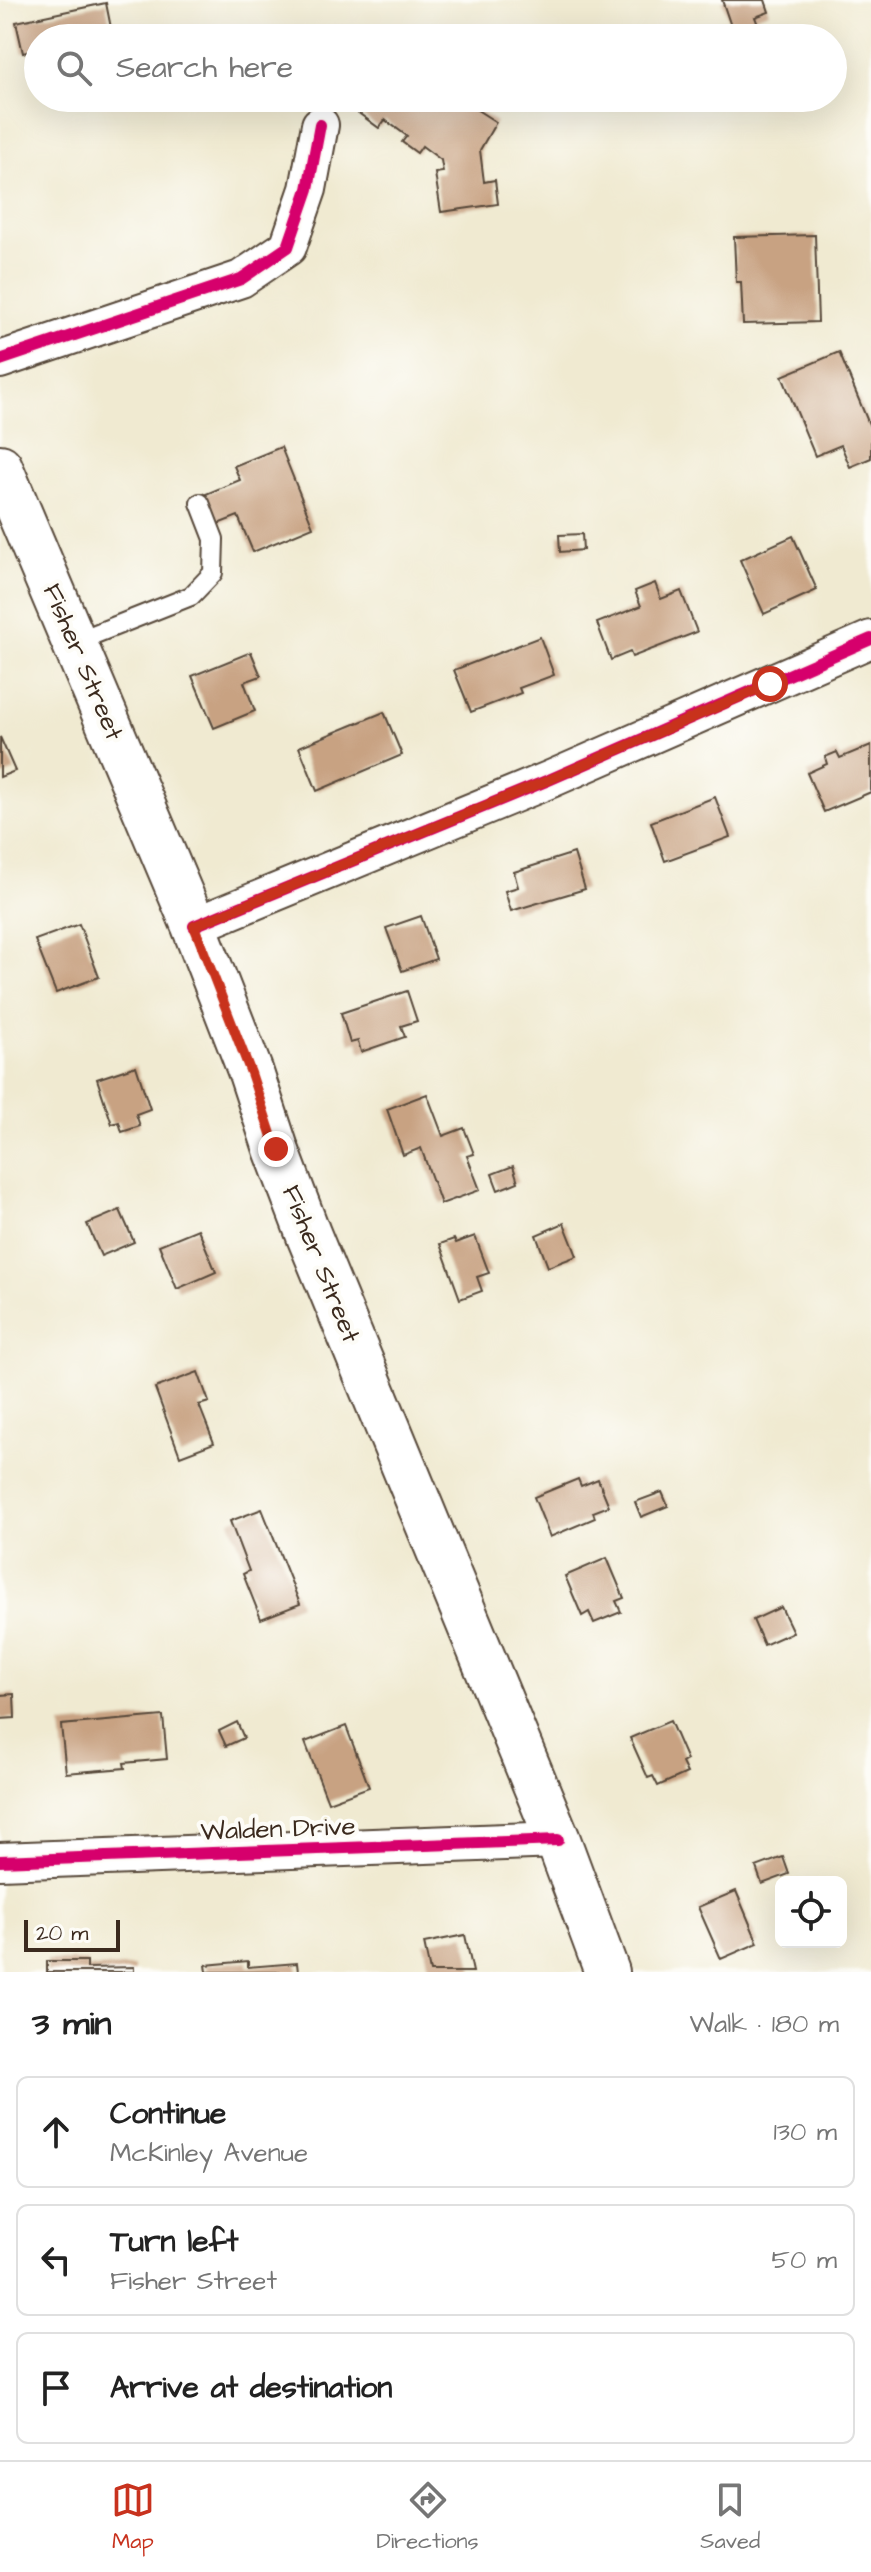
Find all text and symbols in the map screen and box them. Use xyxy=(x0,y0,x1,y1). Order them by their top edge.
search box xyxy=(24,24,847,112)
icon: search xyxy=(52,46,96,90)
text: Search here xyxy=(116,47,293,89)
street label: Fisher Street xyxy=(34,578,132,746)
route start xyxy=(752,666,788,702)
route end xyxy=(258,1131,294,1167)
street label: Fisher Street xyxy=(273,1180,369,1349)
street label: Walden Drive xyxy=(200,1808,356,1850)
map controls xyxy=(775,1876,847,1948)
button: locate xyxy=(775,1876,847,1948)
scale bar xyxy=(24,1916,120,1952)
text: 20 m xyxy=(36,1918,88,1949)
text: 3 min xyxy=(32,2000,112,2048)
text: Walk · 180 m xyxy=(690,2006,839,2042)
text: Continue xyxy=(110,2093,226,2135)
icon: ahead xyxy=(34,2110,78,2154)
text: 130 m xyxy=(773,2114,837,2150)
text: McKinley Avenue xyxy=(110,2135,308,2171)
text: Turn left xyxy=(110,2221,238,2263)
icon: left xyxy=(34,2238,78,2282)
text: 50 m xyxy=(772,2242,837,2278)
text: Fisher Street xyxy=(110,2263,277,2299)
icon: arrive xyxy=(34,2366,78,2410)
text: Arrive at destination xyxy=(110,2367,392,2409)
tab: Map xyxy=(111,2478,155,2557)
tab: Directions xyxy=(376,2478,479,2557)
tab: Saved xyxy=(700,2478,760,2557)

